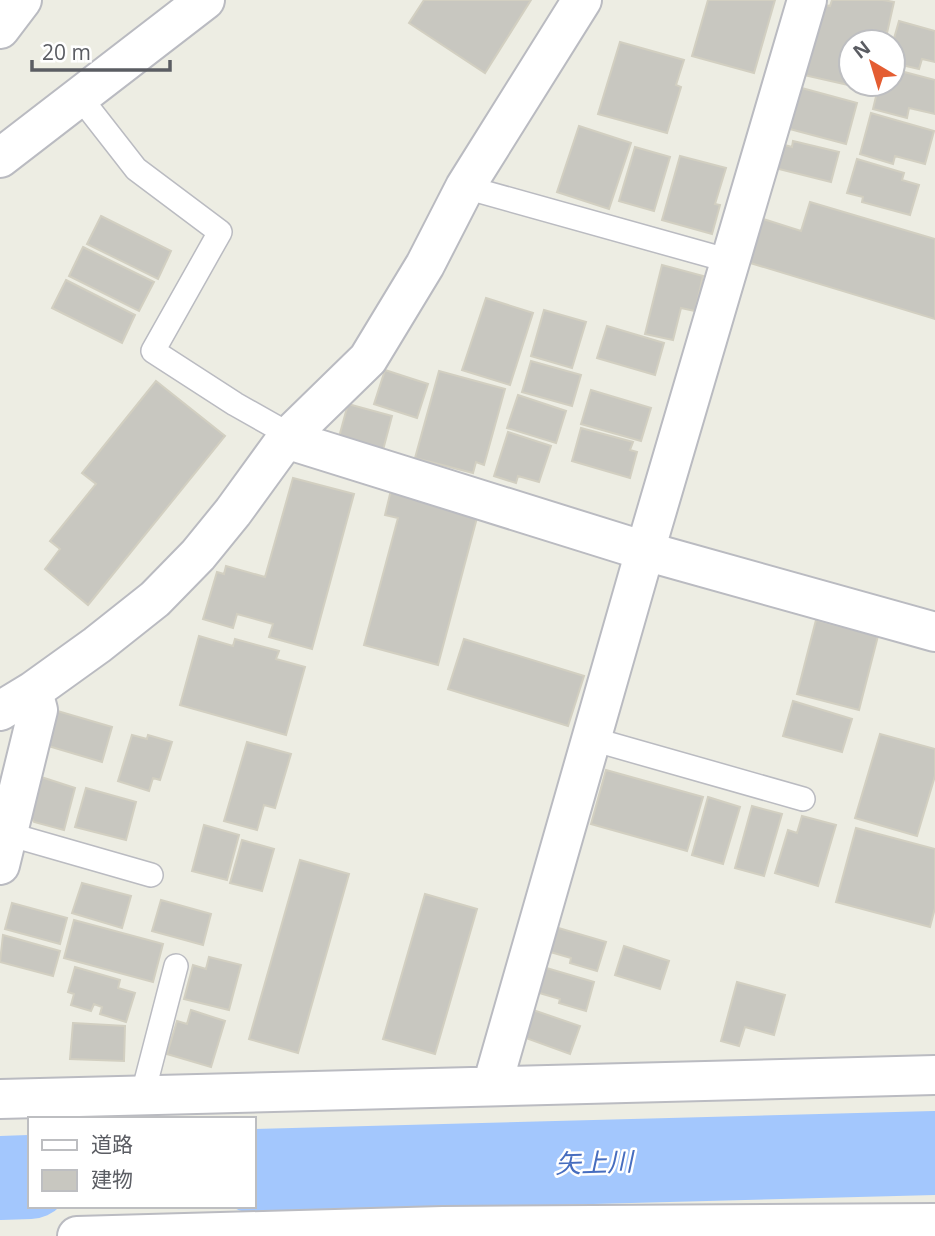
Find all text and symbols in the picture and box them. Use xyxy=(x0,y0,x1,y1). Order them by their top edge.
scale bar xyxy=(32,28,170,72)
north arrow xyxy=(837,28,907,98)
text: N xyxy=(847,35,876,65)
text: 20 m xyxy=(42,38,91,66)
legend xyxy=(28,1117,256,1208)
text: 道路 xyxy=(91,1130,133,1158)
water label: 矢上川 xyxy=(554,1143,637,1181)
text: 建物 xyxy=(91,1165,133,1193)

